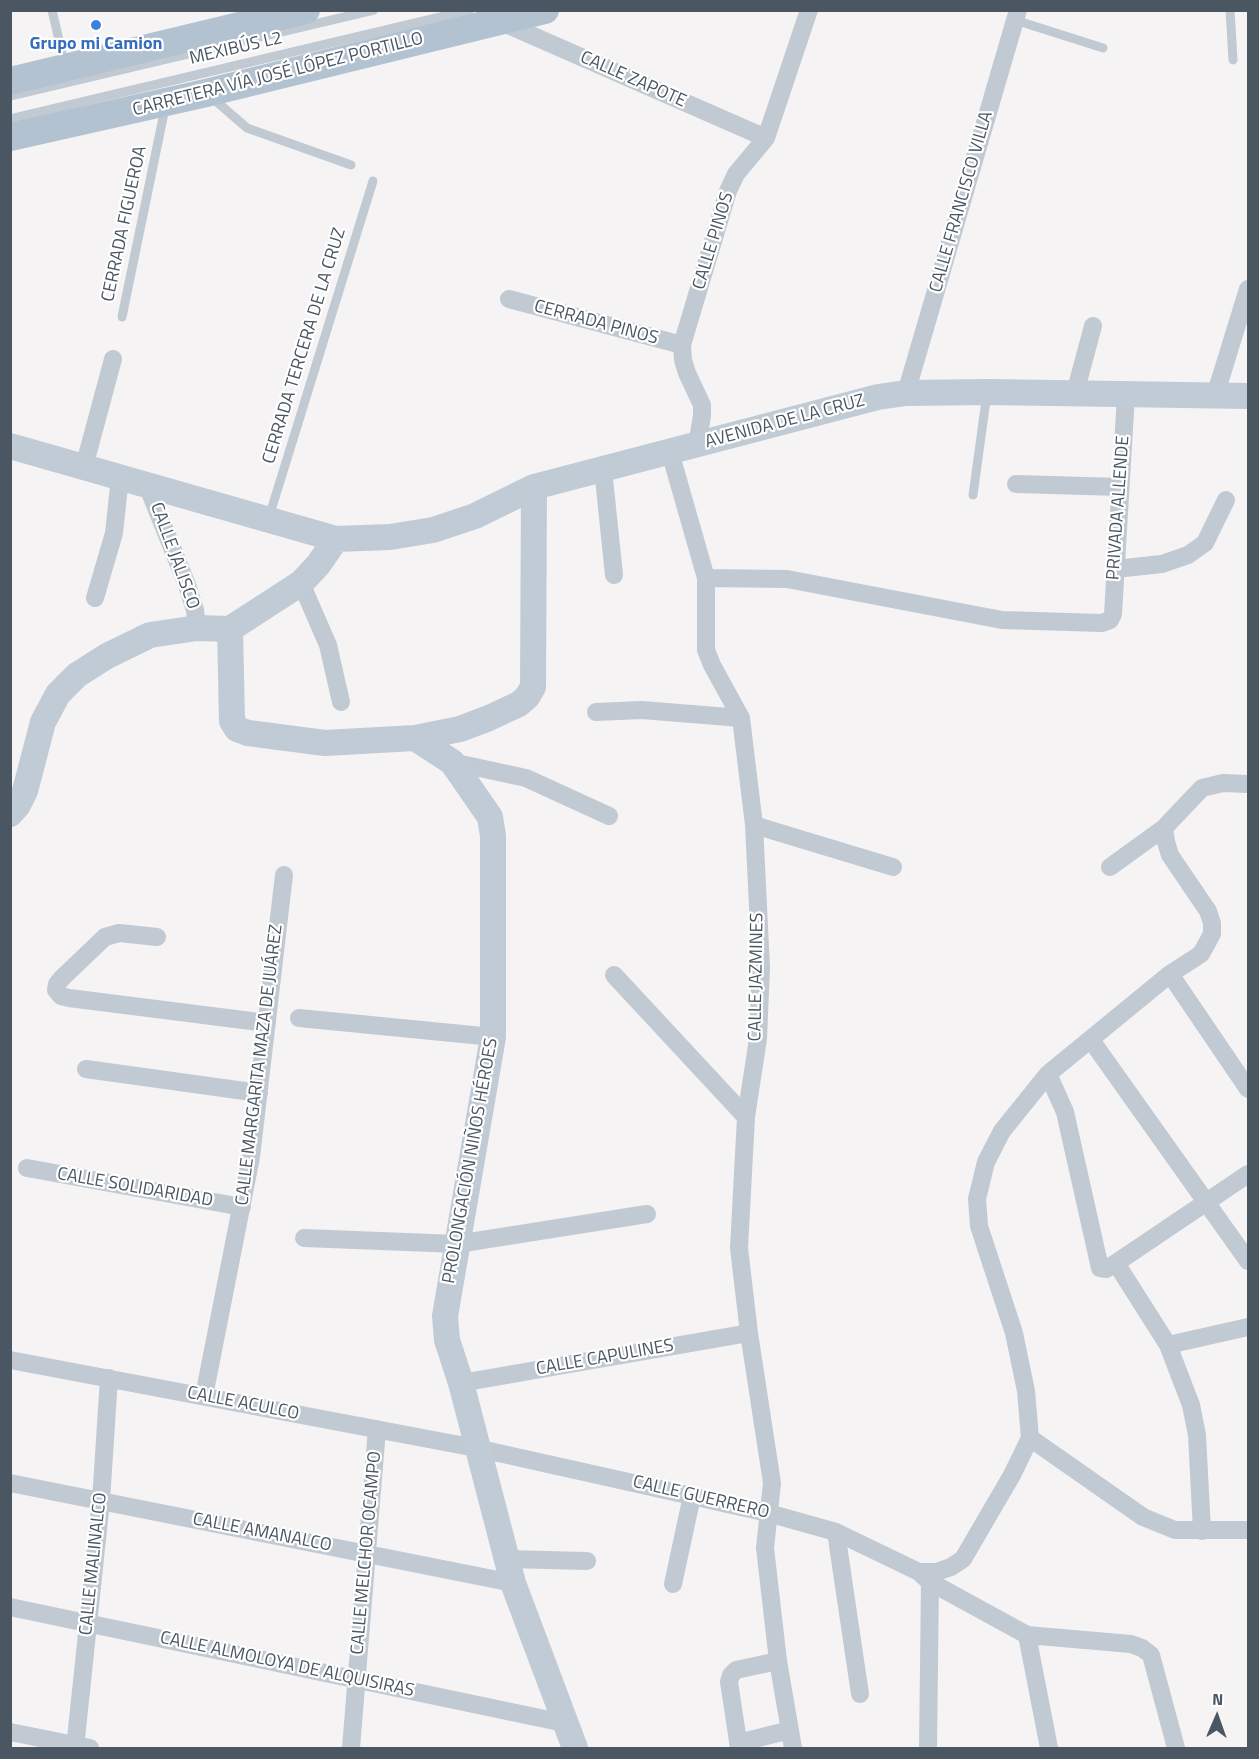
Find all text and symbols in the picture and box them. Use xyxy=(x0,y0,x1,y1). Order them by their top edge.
marker: Grupo mi Camion xyxy=(89,18,103,32)
street label: CARRETERA VÍA JOSÉ LÓPEZ PORTILLO xyxy=(131,28,425,122)
street label: MEXIBÚS L2 xyxy=(187,28,285,70)
place label: Grupo mi Camion xyxy=(30,34,162,56)
street label: CALLE ZAPOTE xyxy=(577,47,689,113)
street label: CALLE FRANCISCO VILLA xyxy=(926,109,998,295)
street label: CERRADA FIGUEROA xyxy=(98,144,152,304)
street label: CALLE PINOS xyxy=(689,190,739,292)
street label: CERRADA TERCERA DE LA CRUZ xyxy=(259,225,351,467)
street label: CERRADA PINOS xyxy=(532,296,660,350)
street label: AVENIDA DE LA CRUZ xyxy=(703,390,867,454)
street label: PRIVADA ALLENDE xyxy=(1103,435,1135,581)
street label: CALLE JALISCO xyxy=(145,500,203,612)
street label: CALLE JAZMINES xyxy=(745,913,769,1041)
street label: CALLE MARGARITA MAZA DE JUÁREZ xyxy=(232,923,288,1207)
street label: PROLONGACIÓN NIÑOS HÉROES xyxy=(439,1037,503,1285)
street label: CALLE SOLIDARIDAD xyxy=(55,1164,215,1212)
street label: CALLE CAPULINES xyxy=(535,1335,675,1381)
street label: CALLE ACULCO xyxy=(185,1383,301,1425)
street label: CALLE MELCHOR OCAMPO xyxy=(347,1450,387,1656)
street label: CALLE GUERRERO xyxy=(631,1472,771,1524)
street label: CALLE MALINALCO xyxy=(76,1492,112,1636)
street label: CALLE AMANALCO xyxy=(191,1509,333,1557)
street label: CALLE ALMOLOYA DE ALQUISIRAS xyxy=(158,1628,416,1702)
north arrow xyxy=(1187,1687,1247,1747)
text: N xyxy=(1212,1687,1224,1711)

